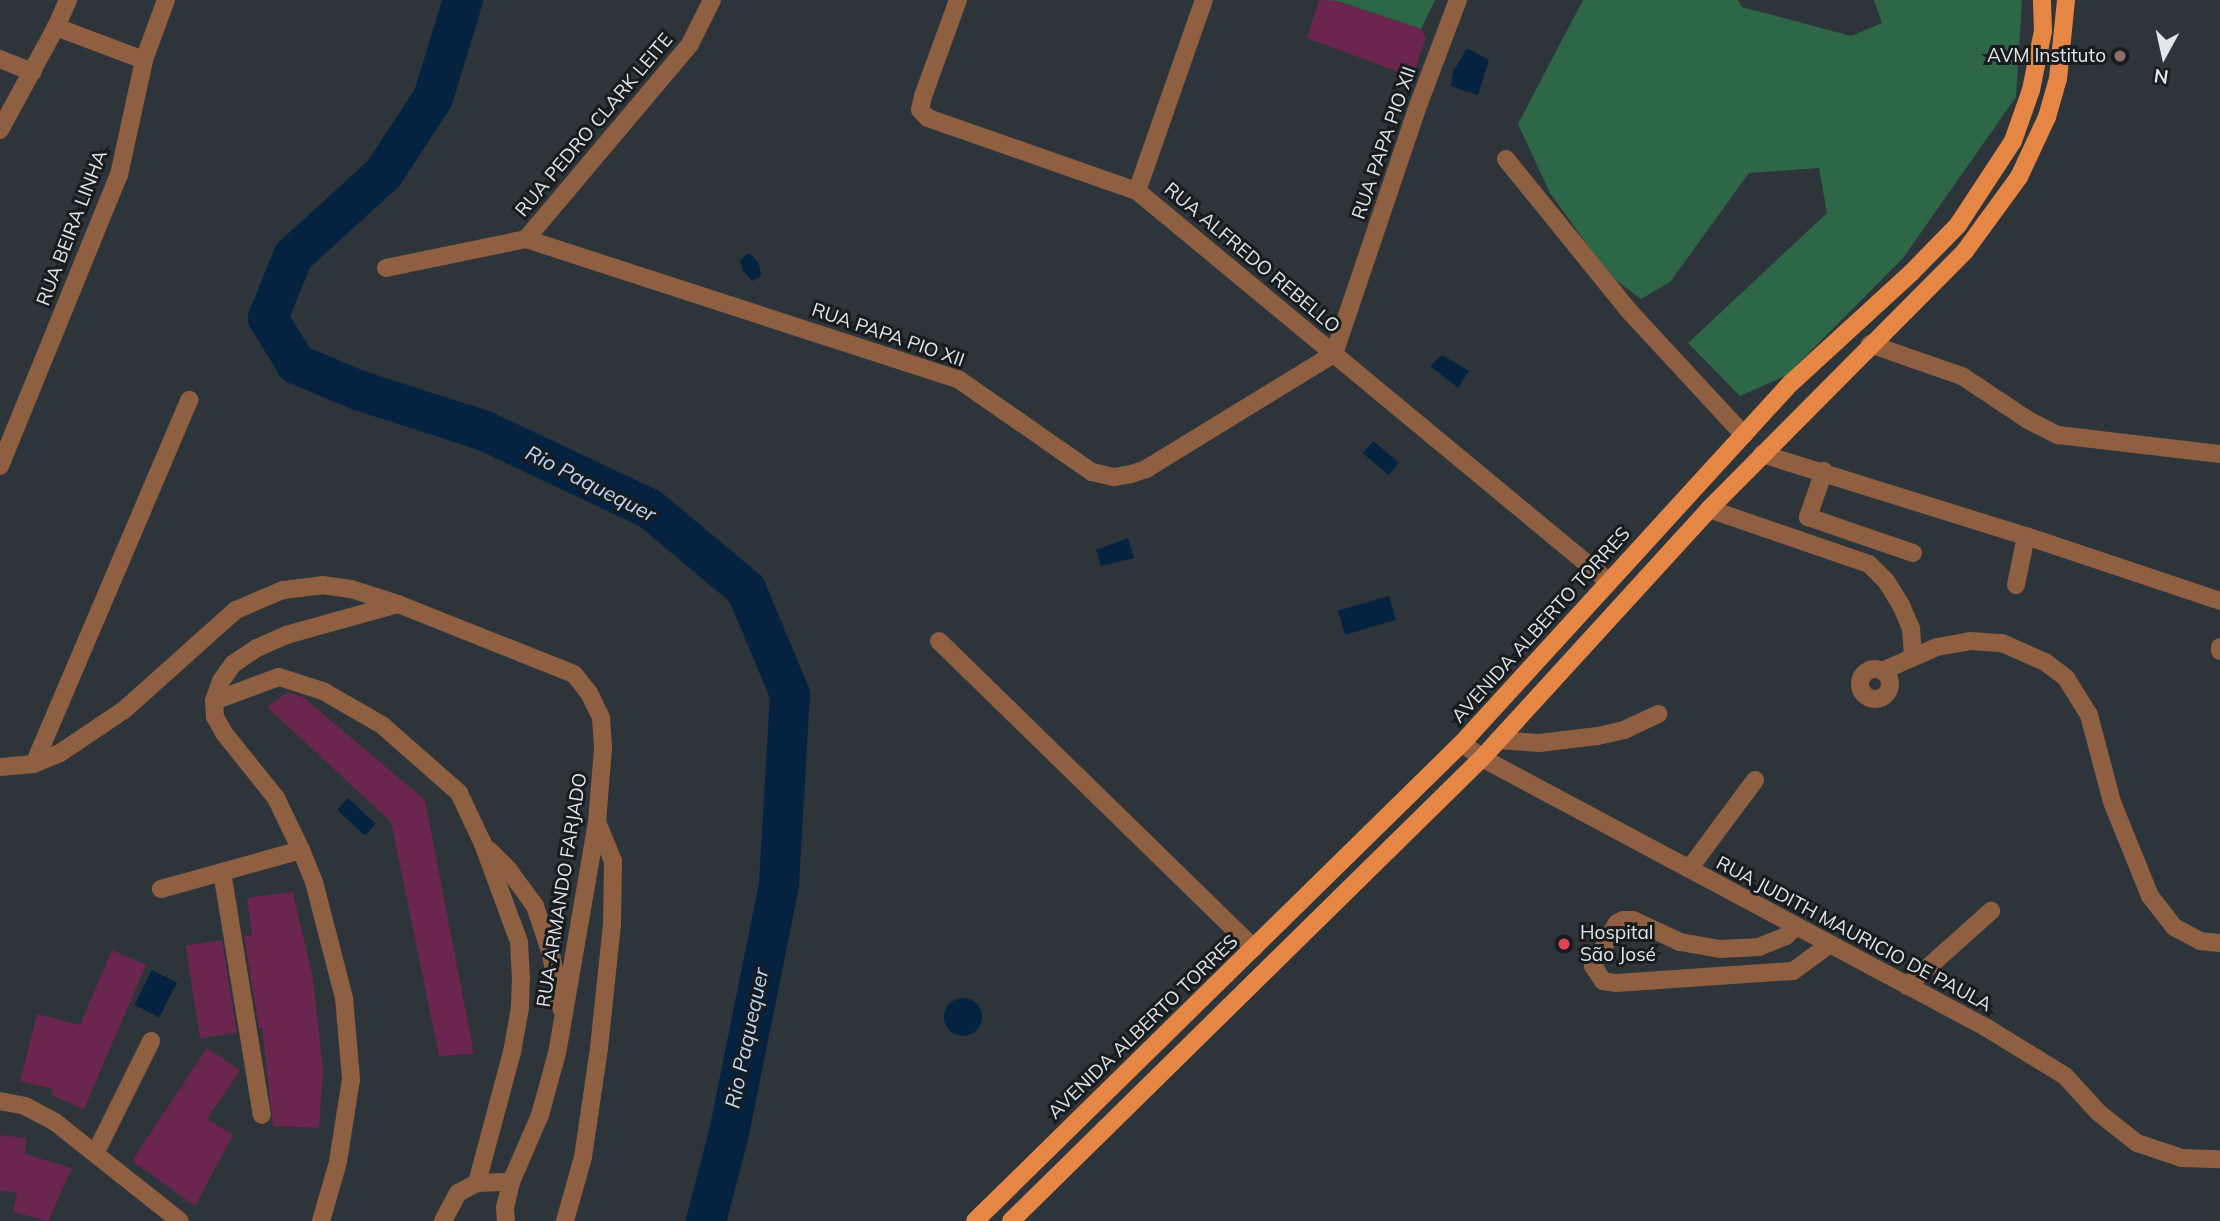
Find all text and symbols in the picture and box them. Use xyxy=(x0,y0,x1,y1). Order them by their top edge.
north arrow xyxy=(2129,21,2199,91)
street label: RUA PEDRO CLARK LEITE xyxy=(511,29,677,221)
place label: AVM Instituto xyxy=(1987,45,2106,67)
marker: AVM Instituto xyxy=(2112,48,2128,64)
street label: RUA PAPA PIO XII xyxy=(1347,64,1421,222)
text: N xyxy=(2152,64,2170,90)
street label: RUA BEIRA LINHA xyxy=(32,147,112,309)
street label: RUA ALFREDO REBELLO xyxy=(1160,178,1344,338)
street label: RUA PAPA PIO XII xyxy=(809,298,967,372)
water label: Rio Paquequer xyxy=(522,439,660,527)
street label: AVENIDA ALBERTO TORRES xyxy=(1447,523,1635,727)
street label: RUA ARMANDO FARJADO xyxy=(532,771,592,1009)
street label: RUA JUDITH MAURICIO DE PAULA xyxy=(1712,851,1996,1017)
place label: Hospital São José xyxy=(1580,922,1656,966)
street label: AVENIDA ALBERTO TORRES xyxy=(1043,930,1243,1124)
marker: Hospital São José xyxy=(1554,934,1574,954)
water label: Rio Paquequer xyxy=(719,966,773,1110)

